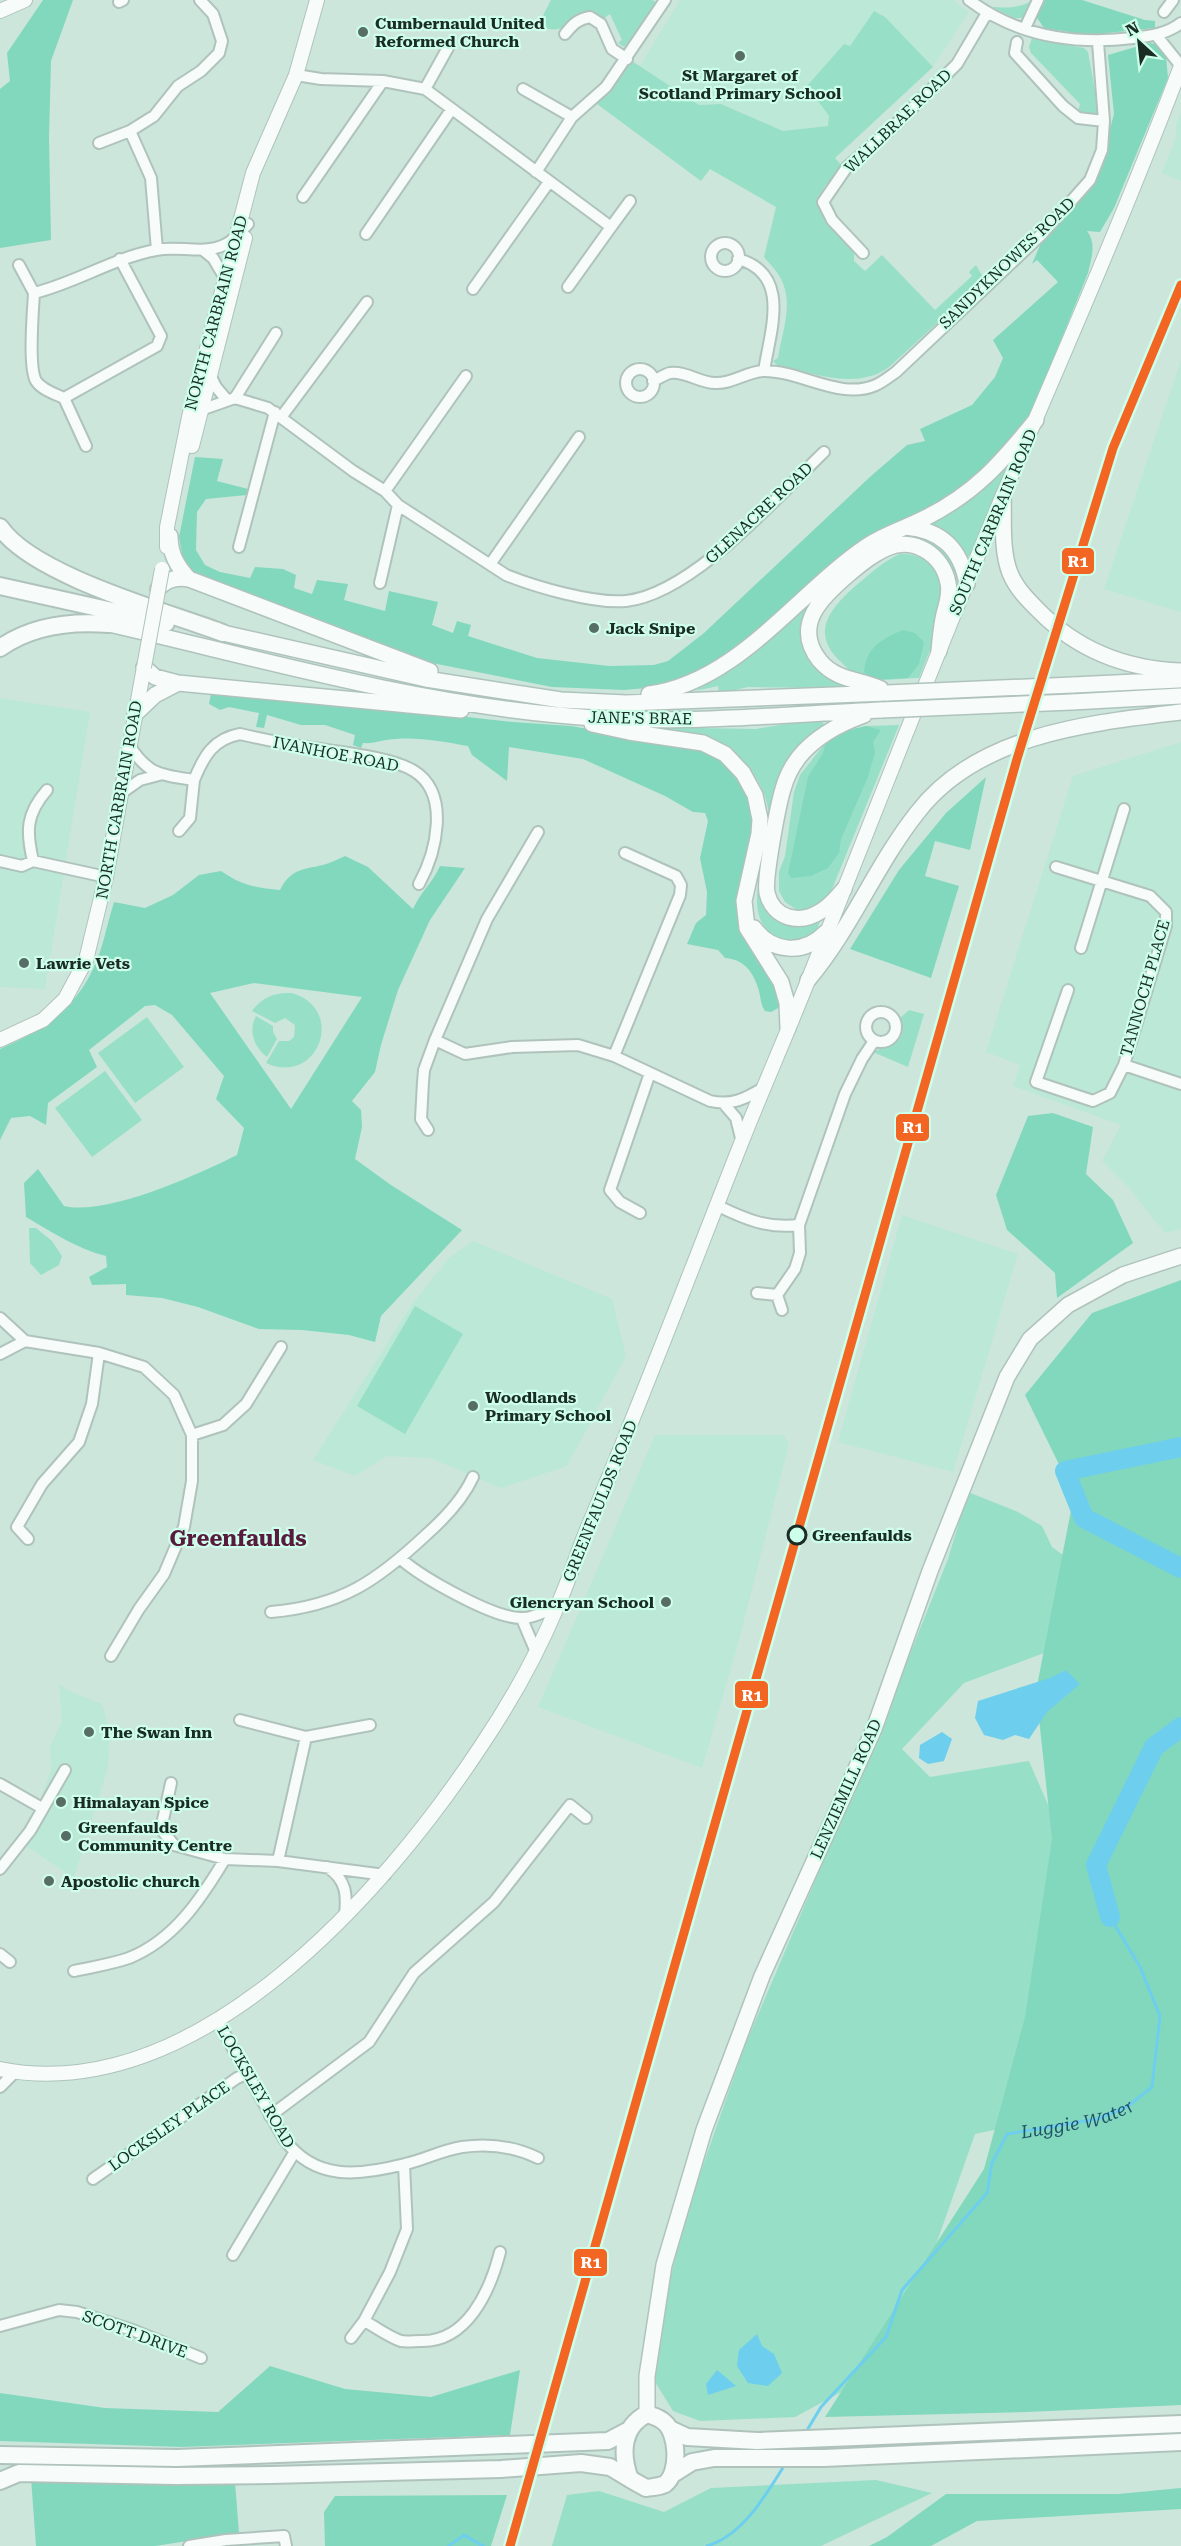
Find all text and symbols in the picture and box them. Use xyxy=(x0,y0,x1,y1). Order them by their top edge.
north arrow xyxy=(1109,12,1169,72)
place label: Cumbernauld United Reformed Church xyxy=(375,14,545,51)
text: N xyxy=(1123,18,1142,40)
marker: Cumbernauld United Reformed Church xyxy=(356,25,370,39)
marker: St Margaret of Scotland Primary School xyxy=(733,49,747,63)
street label: WALLBRAE ROAD xyxy=(841,65,955,177)
place label: St Margaret of Scotland Primary School xyxy=(639,66,842,103)
street label: SANDYKNOWES ROAD xyxy=(935,193,1079,333)
street label: NORTH CARBRAIN ROAD xyxy=(181,213,251,413)
street label: SOUTH CARBRAIN ROAD xyxy=(945,426,1041,618)
street label: GLENACRE ROAD xyxy=(701,458,817,568)
line badge: R1 xyxy=(1061,547,1095,575)
text: R1 xyxy=(1068,552,1088,571)
place label: Jack Snipe xyxy=(606,619,695,638)
marker: Jack Snipe xyxy=(587,621,601,635)
street label: NORTH CARBRAIN ROAD xyxy=(92,699,146,901)
street label: JANE'S BRAE xyxy=(588,708,692,728)
street label: IVANHOE ROAD xyxy=(272,733,400,775)
street label: TANNOCH PLACE xyxy=(1116,917,1174,1059)
place label: Lawrie Vets xyxy=(36,954,130,973)
marker: Lawrie Vets xyxy=(17,956,31,970)
line badge: R1 xyxy=(895,1113,930,1142)
text: R1 xyxy=(903,1118,923,1137)
place label: Woodlands Primary School xyxy=(485,1388,612,1425)
marker: Woodlands Primary School xyxy=(466,1399,480,1413)
street label: GREENFAULDS ROAD xyxy=(559,1417,641,1585)
marker: Greenfaulds xyxy=(787,1525,807,1545)
district label: Greenfaulds xyxy=(169,1526,307,1551)
place label: Greenfaulds xyxy=(812,1526,912,1545)
place label: Glencryan School xyxy=(510,1593,655,1612)
marker: Glencryan School xyxy=(659,1595,673,1609)
line badge: R1 xyxy=(734,1680,769,1709)
text: R1 xyxy=(742,1686,762,1705)
street label: LENZIEMILL ROAD xyxy=(807,1716,885,1862)
place label: The Swan Inn xyxy=(101,1723,212,1742)
marker: The Swan Inn xyxy=(82,1725,96,1739)
place label: Himalayan Spice xyxy=(73,1793,209,1812)
marker: Himalayan Spice xyxy=(54,1795,68,1809)
place label: Greenfaulds Community Centre xyxy=(78,1818,232,1855)
marker: Greenfaulds Community Centre xyxy=(59,1829,73,1843)
place label: Apostolic church xyxy=(61,1872,200,1891)
marker: Apostolic church xyxy=(42,1874,56,1888)
street label: LOCKSLEY ROAD xyxy=(213,2023,299,2151)
street label: LOCKSLEY PLACE xyxy=(105,2077,233,2175)
water label: Luggie Water xyxy=(1018,2095,1138,2142)
line badge: R1 xyxy=(573,2248,608,2277)
text: R1 xyxy=(581,2253,601,2272)
street label: SCOTT DRIVE xyxy=(80,2306,190,2362)

